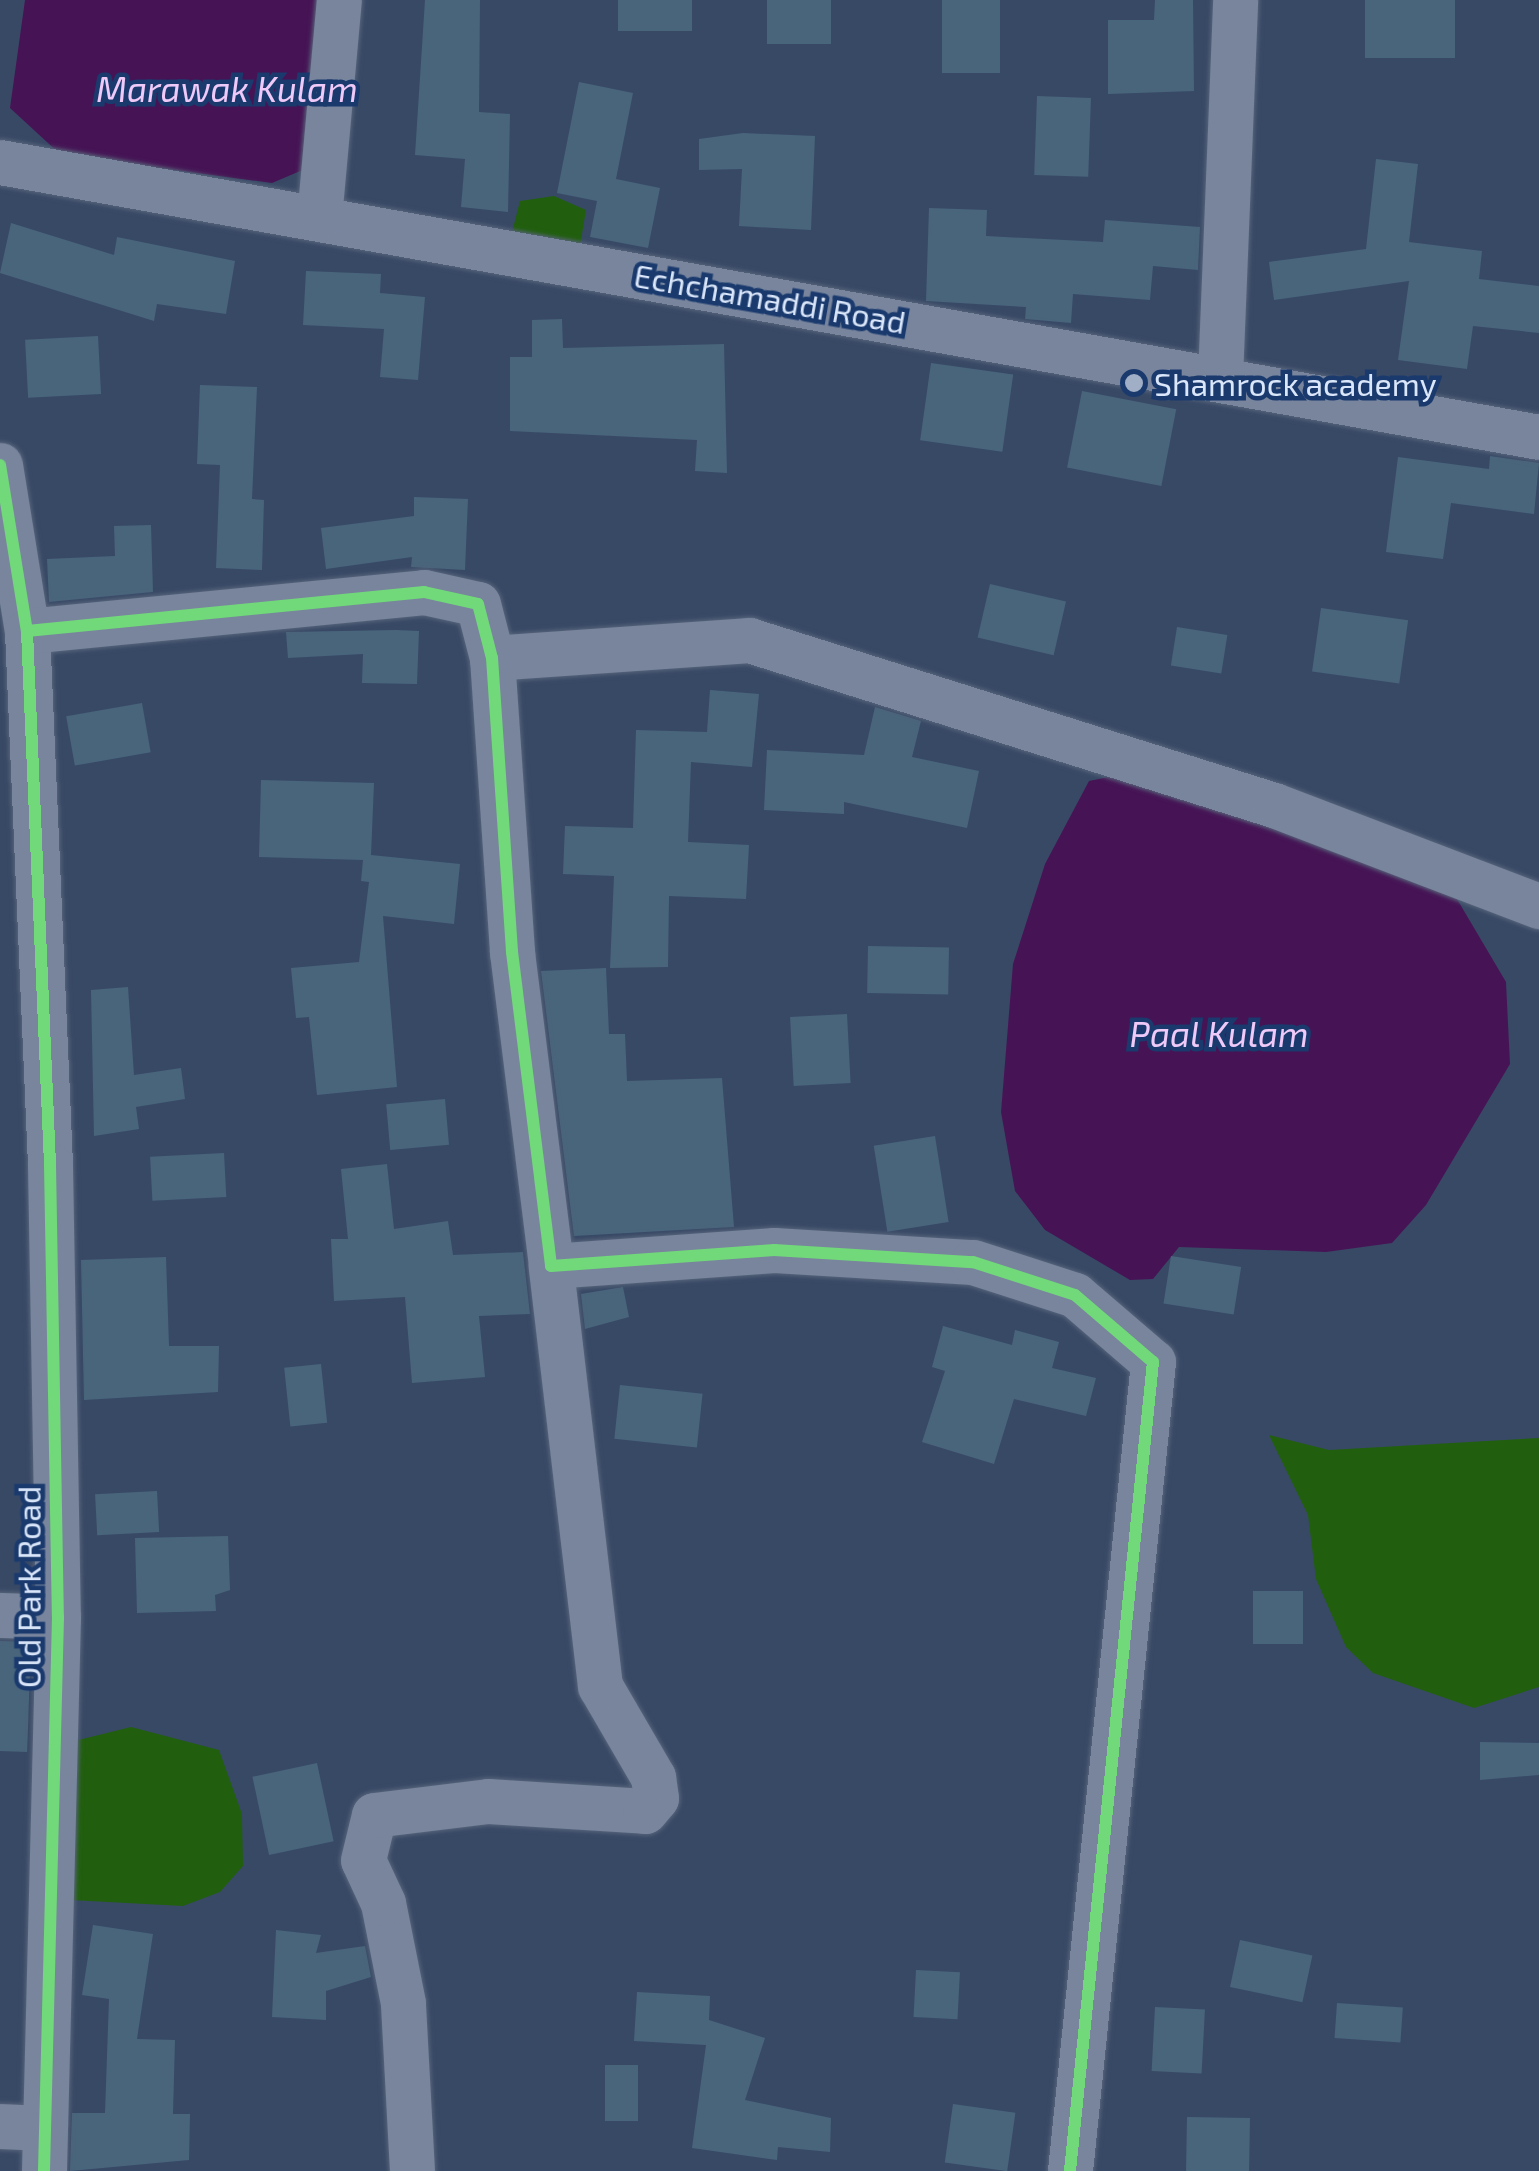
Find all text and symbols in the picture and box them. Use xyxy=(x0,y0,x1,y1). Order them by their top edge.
water label: Marawak Kulam xyxy=(96,67,358,109)
street label: Echchamaddi Road xyxy=(631,255,909,341)
place label: Shamrock academy xyxy=(1154,364,1437,402)
marker: Shamrock academy xyxy=(1123,372,1145,394)
water label: Paal Kulam xyxy=(1129,1012,1309,1054)
street label: Old Park Road xyxy=(9,1486,47,1688)

